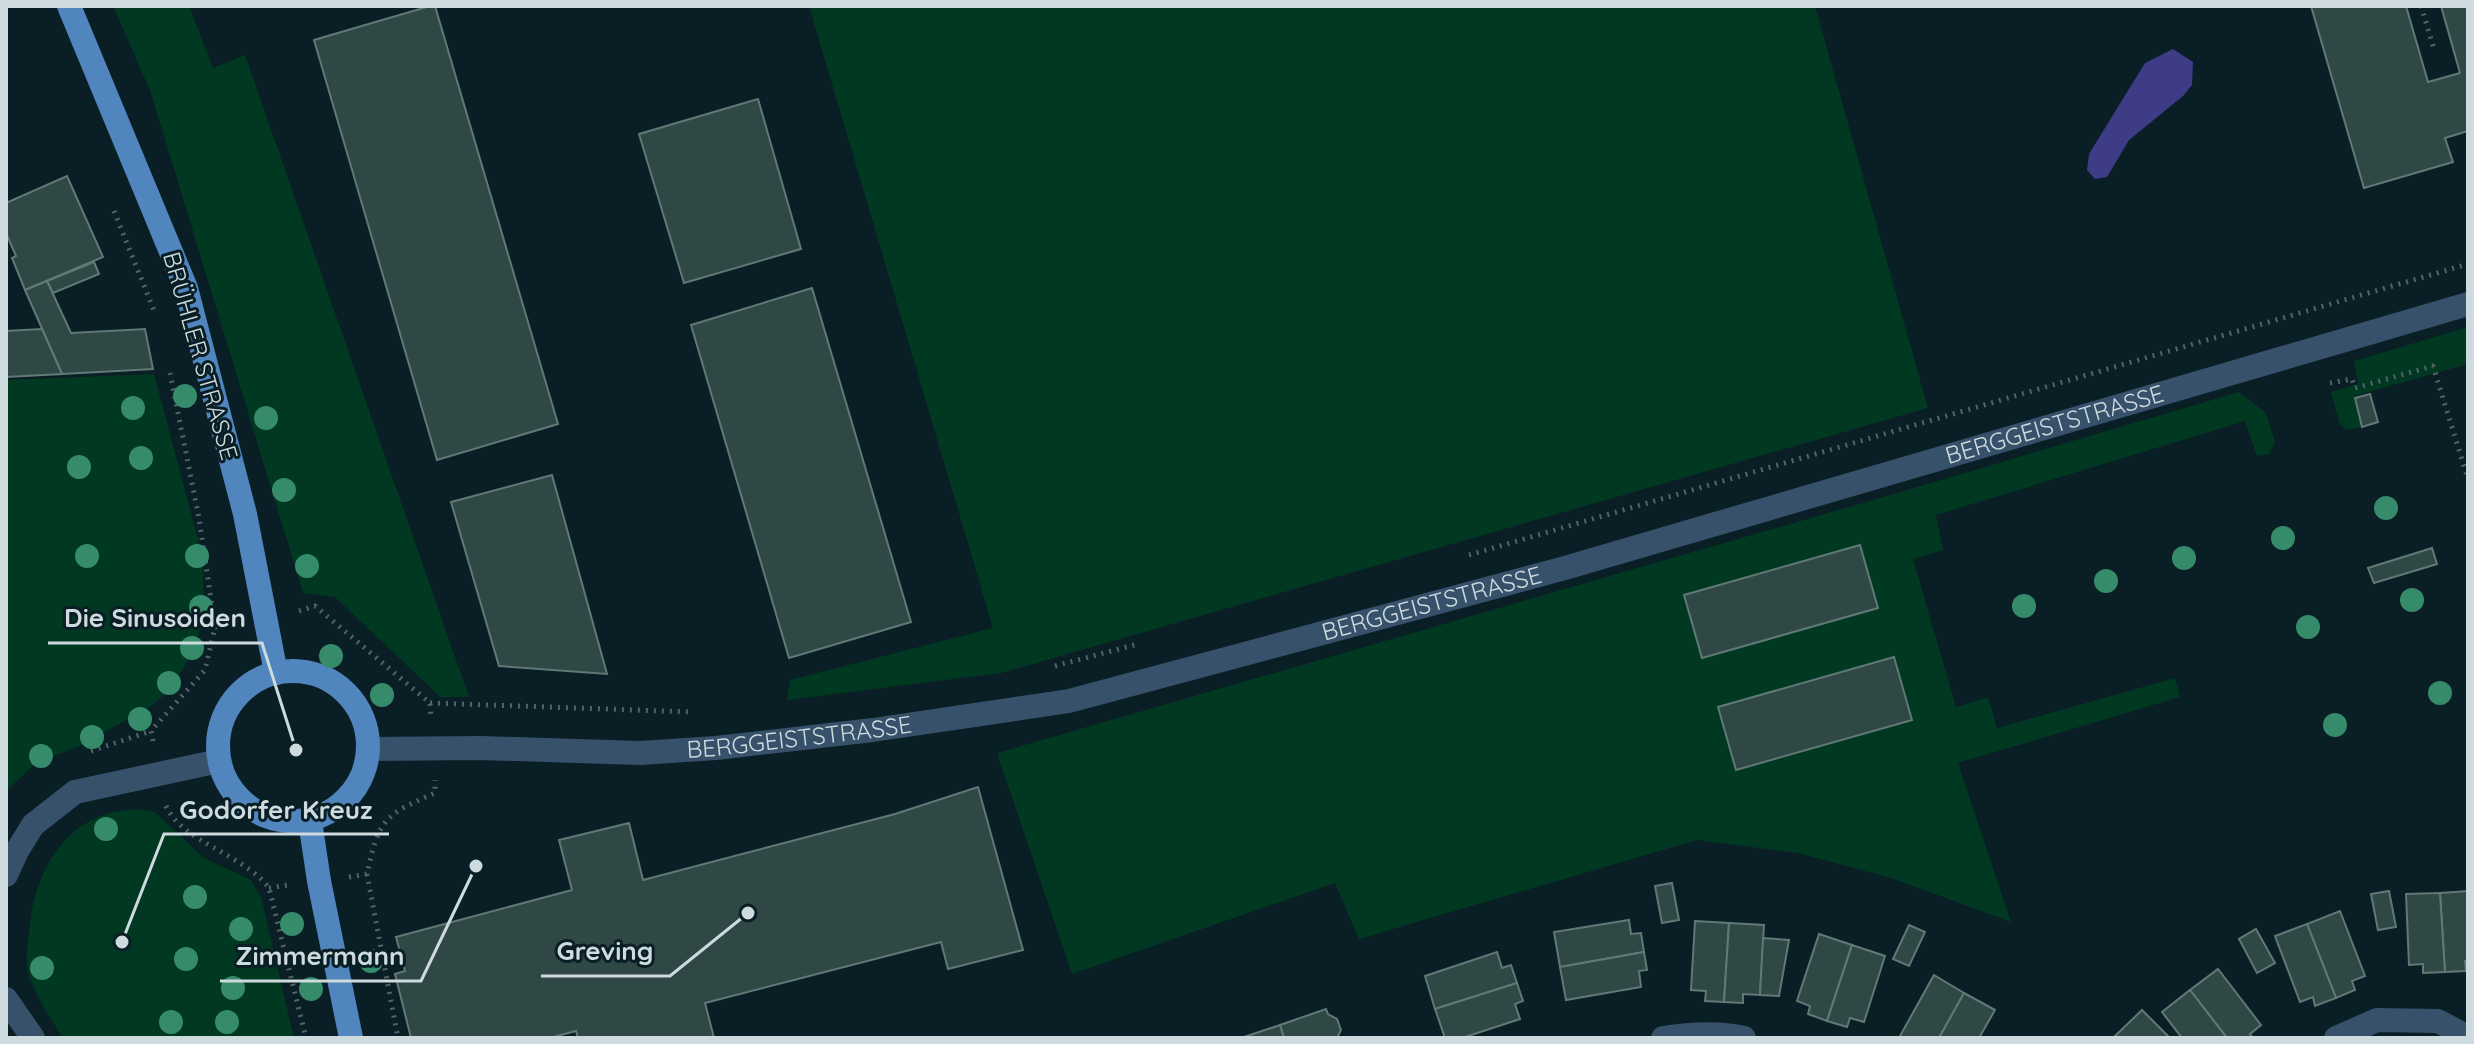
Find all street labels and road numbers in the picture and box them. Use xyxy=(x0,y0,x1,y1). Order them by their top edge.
street label: BRÜHLER STRASSE xyxy=(157,248,245,463)
street label: BERGGEISTSTRASSE xyxy=(1941,378,2167,470)
street label: BERGGEISTSTRASSE xyxy=(1318,559,1545,647)
street label: BERGGEISTSTRASSE xyxy=(686,708,914,764)

